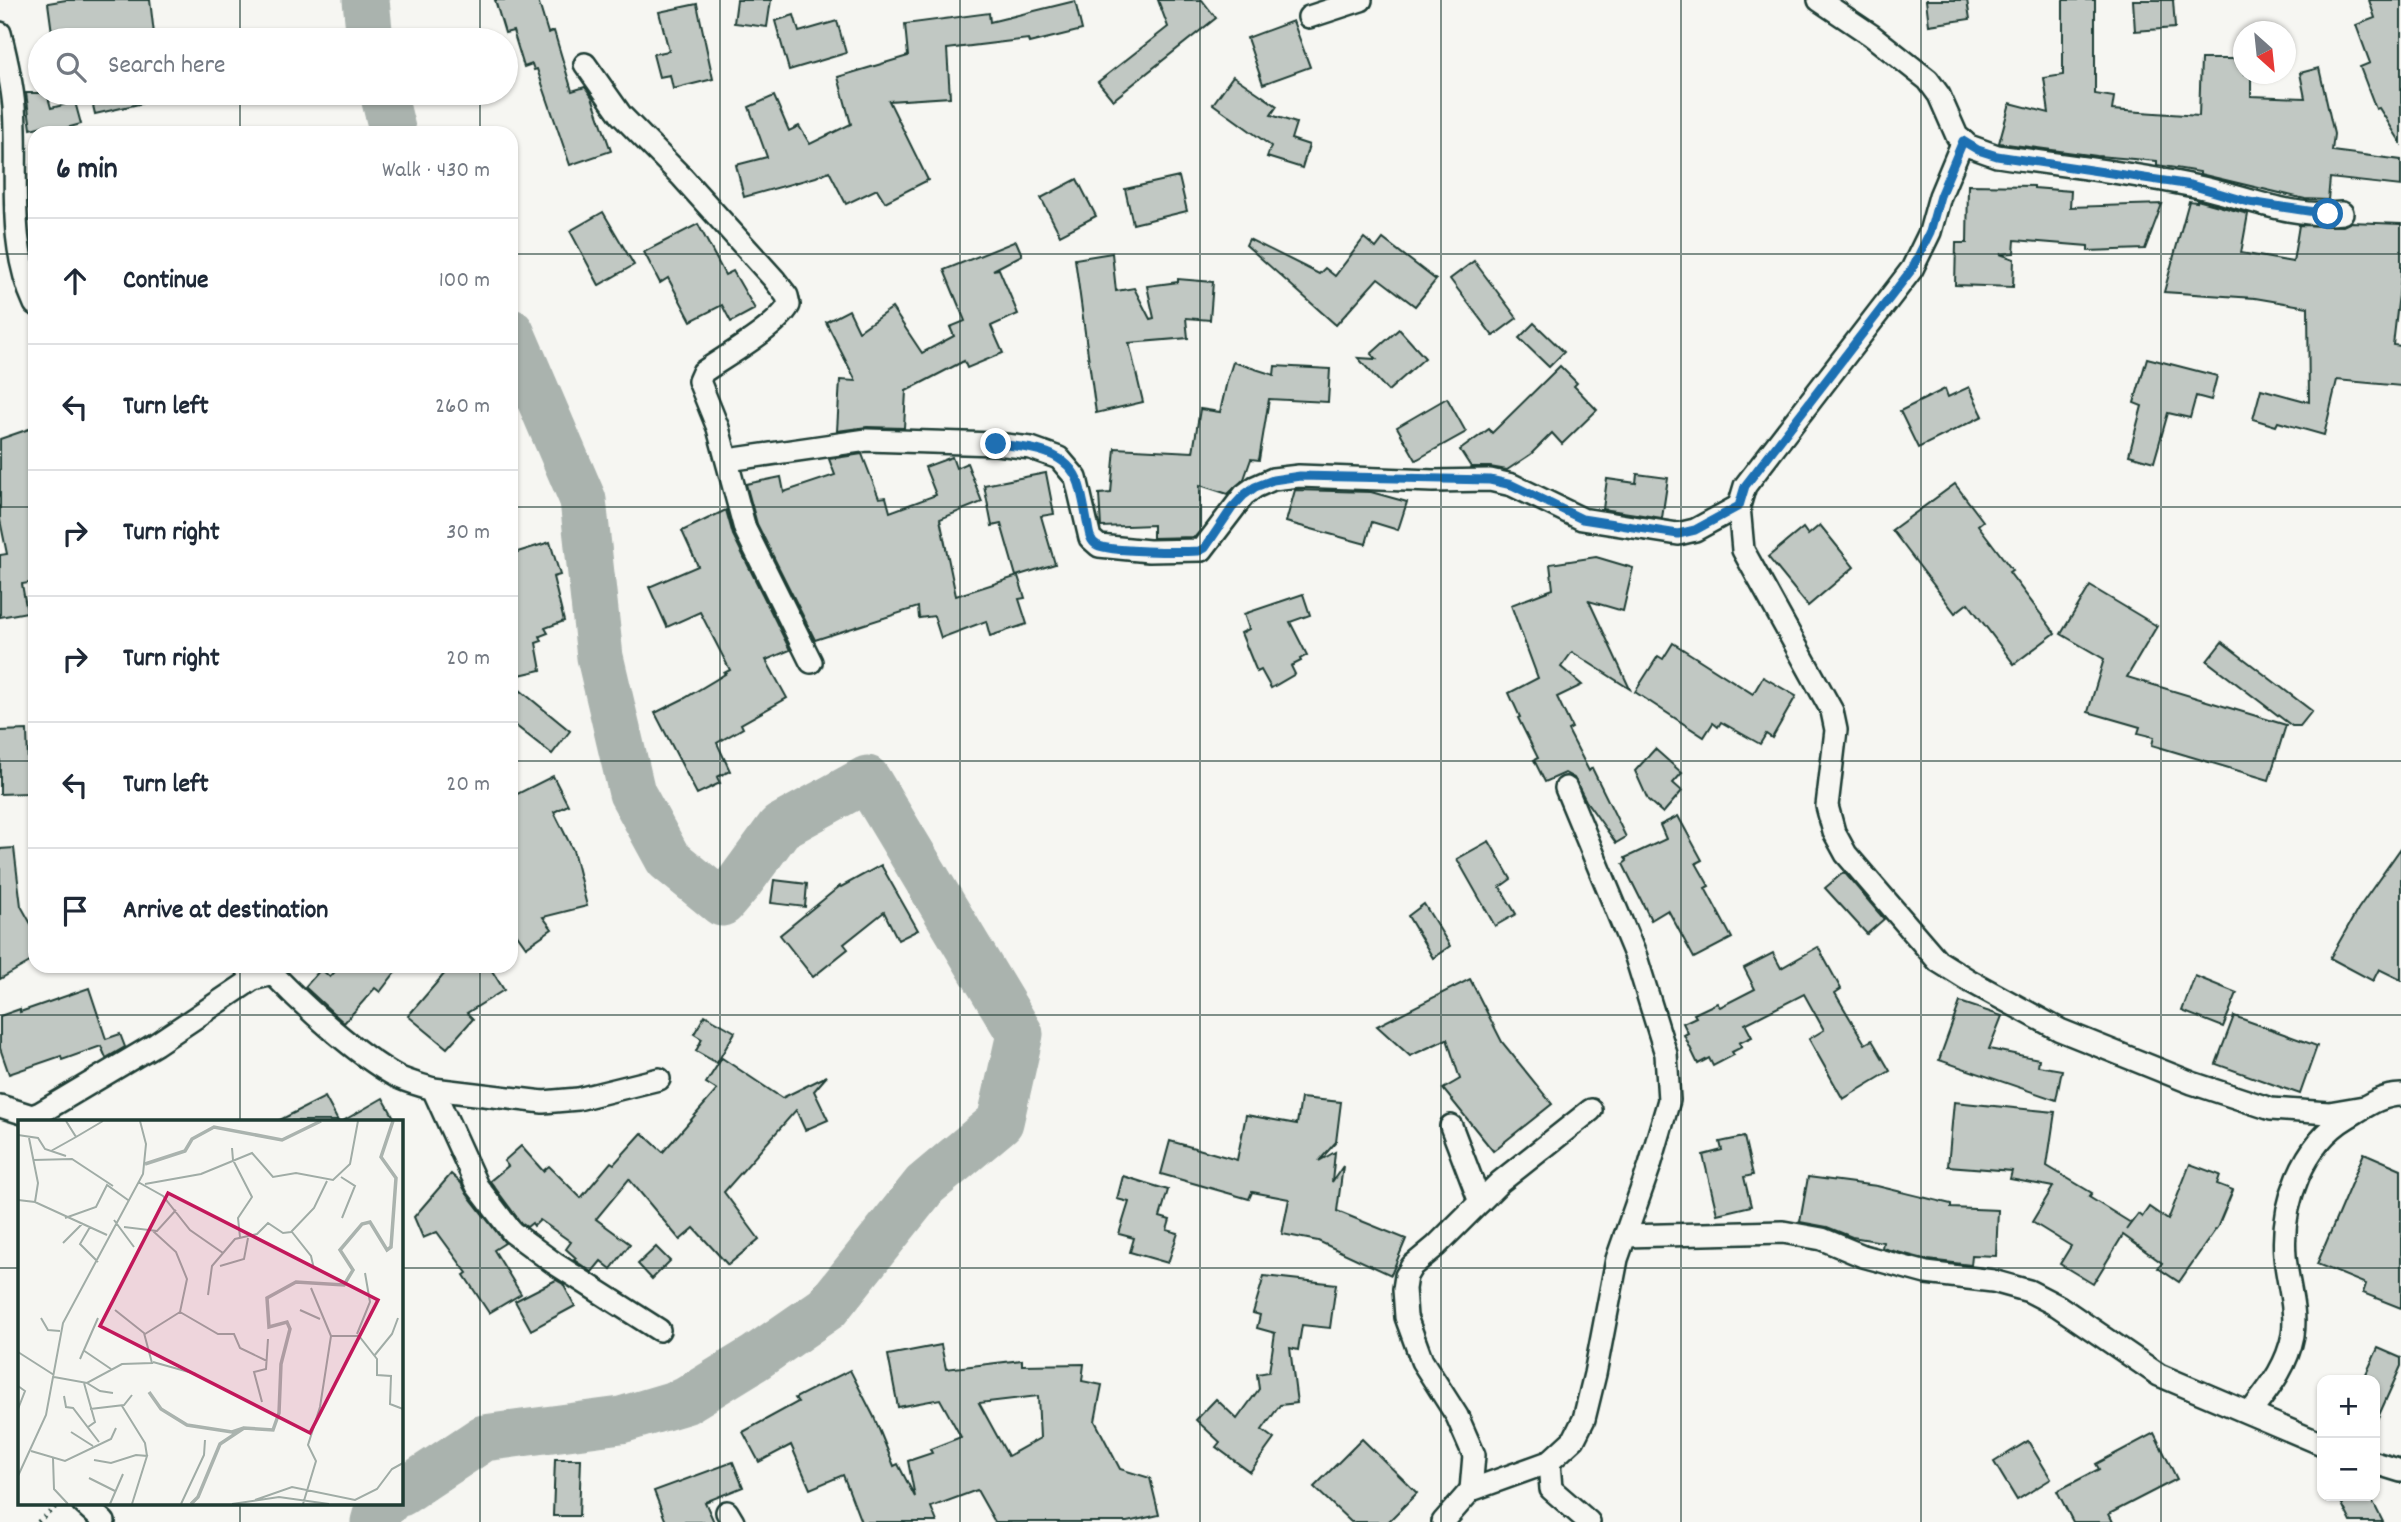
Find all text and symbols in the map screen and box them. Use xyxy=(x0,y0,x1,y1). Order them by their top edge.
north arrow xyxy=(2233,21,2296,84)
search box xyxy=(28,28,518,105)
icon: search xyxy=(52,48,90,86)
text: Search here xyxy=(108,48,226,85)
text: 6 min xyxy=(56,150,118,193)
text: Walk · 430 m xyxy=(382,155,490,188)
route start xyxy=(2312,198,2343,229)
icon: ahead xyxy=(56,262,94,300)
text: Continue xyxy=(123,263,208,300)
text: 100 m xyxy=(439,265,490,298)
icon: left xyxy=(56,388,94,426)
text: Turn left xyxy=(123,389,209,426)
text: 260 m xyxy=(435,391,490,424)
route end xyxy=(980,428,1011,459)
icon: right xyxy=(56,514,94,552)
text: Turn right xyxy=(123,515,220,552)
text: 30 m xyxy=(446,517,490,550)
icon: right xyxy=(56,640,94,678)
text: Turn right xyxy=(123,641,220,678)
text: 20 m xyxy=(446,643,490,676)
icon: left xyxy=(56,766,94,804)
text: Turn left xyxy=(123,767,209,804)
text: 20 m xyxy=(446,769,490,802)
icon: arrive xyxy=(56,892,94,930)
text: Arrive at destination xyxy=(123,893,328,930)
inset map xyxy=(18,1120,402,1504)
map controls xyxy=(2317,1375,2380,1501)
button: + xyxy=(2317,1375,2380,1438)
button: − xyxy=(2317,1438,2380,1501)

